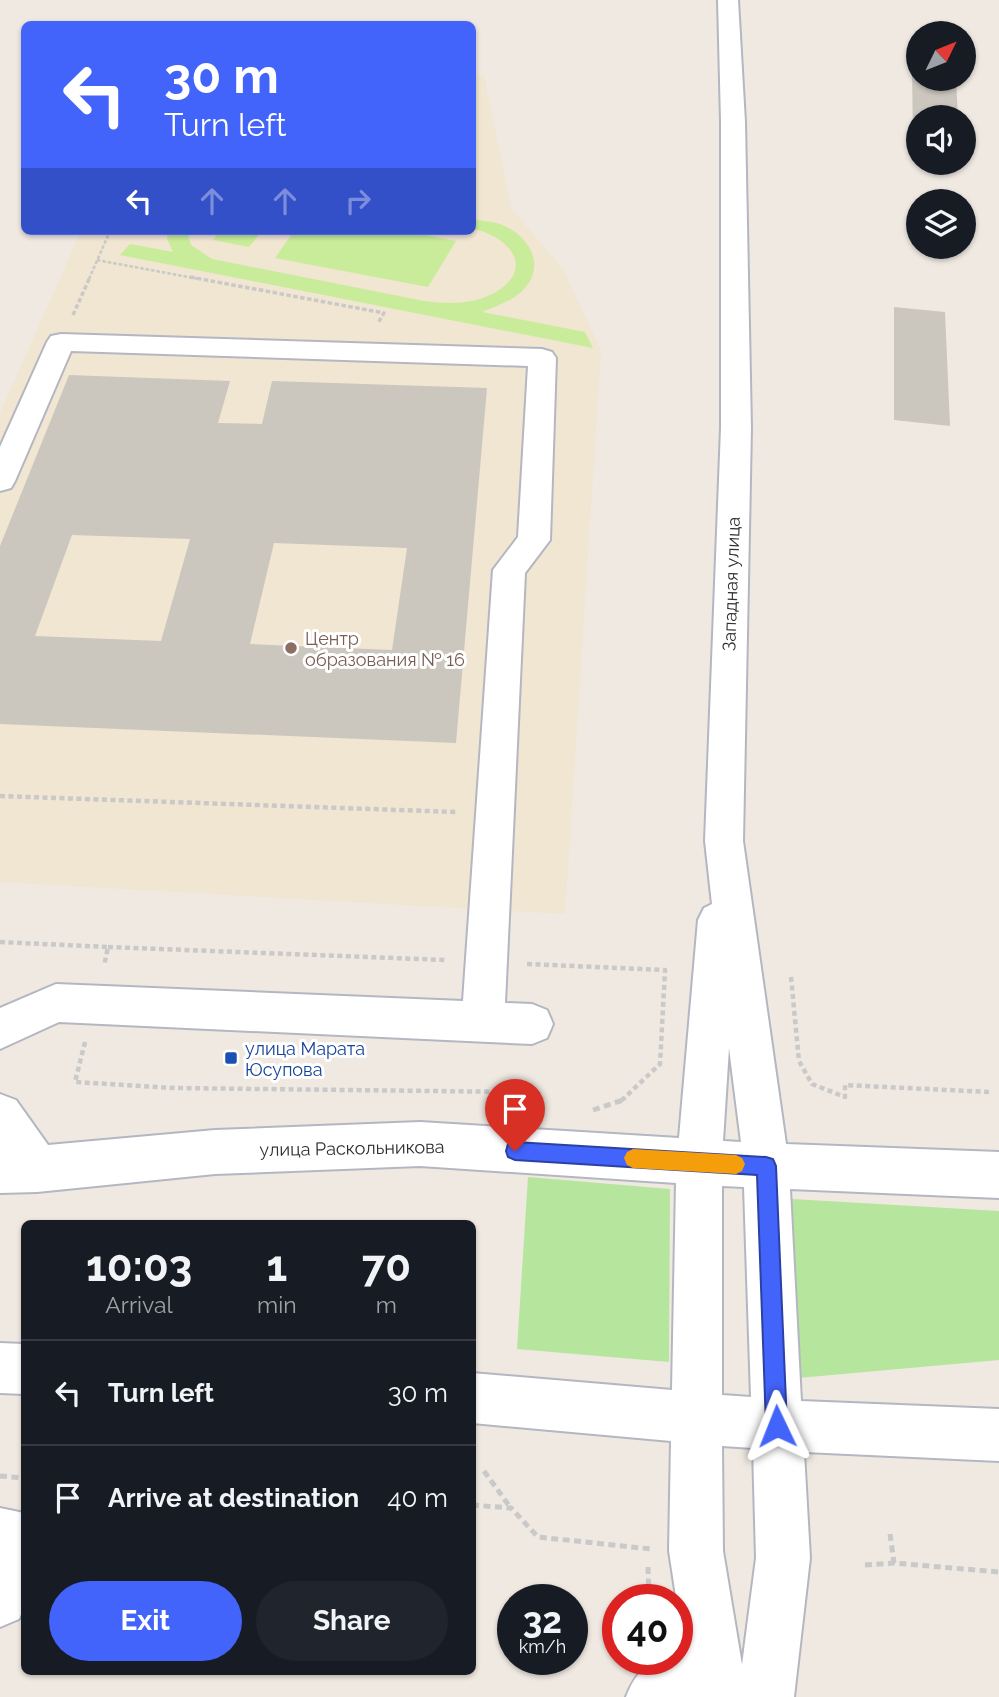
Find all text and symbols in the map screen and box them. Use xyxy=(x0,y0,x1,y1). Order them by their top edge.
north arrow xyxy=(906,21,976,91)
map controls xyxy=(906,21,976,259)
text: 30 m xyxy=(164,47,279,104)
icon: left xyxy=(49,49,140,140)
button: sound xyxy=(906,105,976,175)
text: Turn left xyxy=(164,106,286,143)
icon: left xyxy=(120,182,158,220)
icon: ahead xyxy=(193,182,231,220)
icon: ahead xyxy=(266,182,304,220)
icon: right xyxy=(339,182,377,220)
button: layers xyxy=(906,189,976,259)
street label: Западная улица xyxy=(718,516,744,652)
place label: Центр образования № 16 xyxy=(305,628,465,670)
marker: Центр образования № 16 xyxy=(283,640,299,656)
place label: улица Марата Юсупова xyxy=(245,1038,365,1080)
marker: улица Марата Юсупова xyxy=(223,1050,239,1066)
pin xyxy=(485,1079,545,1151)
icon: arrive xyxy=(496,1090,534,1128)
street label: улица Раскольникова xyxy=(259,1136,445,1160)
text: 10:03 xyxy=(86,1242,192,1291)
text: 1 xyxy=(267,1242,287,1291)
text: 70 xyxy=(362,1242,411,1291)
text: Arrival xyxy=(105,1291,173,1318)
text: min xyxy=(257,1291,297,1318)
text: m xyxy=(376,1291,397,1318)
icon: left xyxy=(49,1374,87,1412)
text: Turn left xyxy=(108,1378,214,1408)
text: 30 m xyxy=(388,1378,448,1408)
position arrow xyxy=(740,1389,814,1463)
icon: arrive xyxy=(49,1479,87,1517)
text: Arrive at destination xyxy=(108,1483,359,1513)
text: 40 m xyxy=(387,1483,448,1513)
button: Exit xyxy=(49,1581,242,1661)
button: Share xyxy=(256,1581,448,1661)
speed limit sign: 40 xyxy=(602,1584,693,1675)
text: 32 xyxy=(523,1600,562,1641)
text: km/h xyxy=(519,1636,566,1657)

